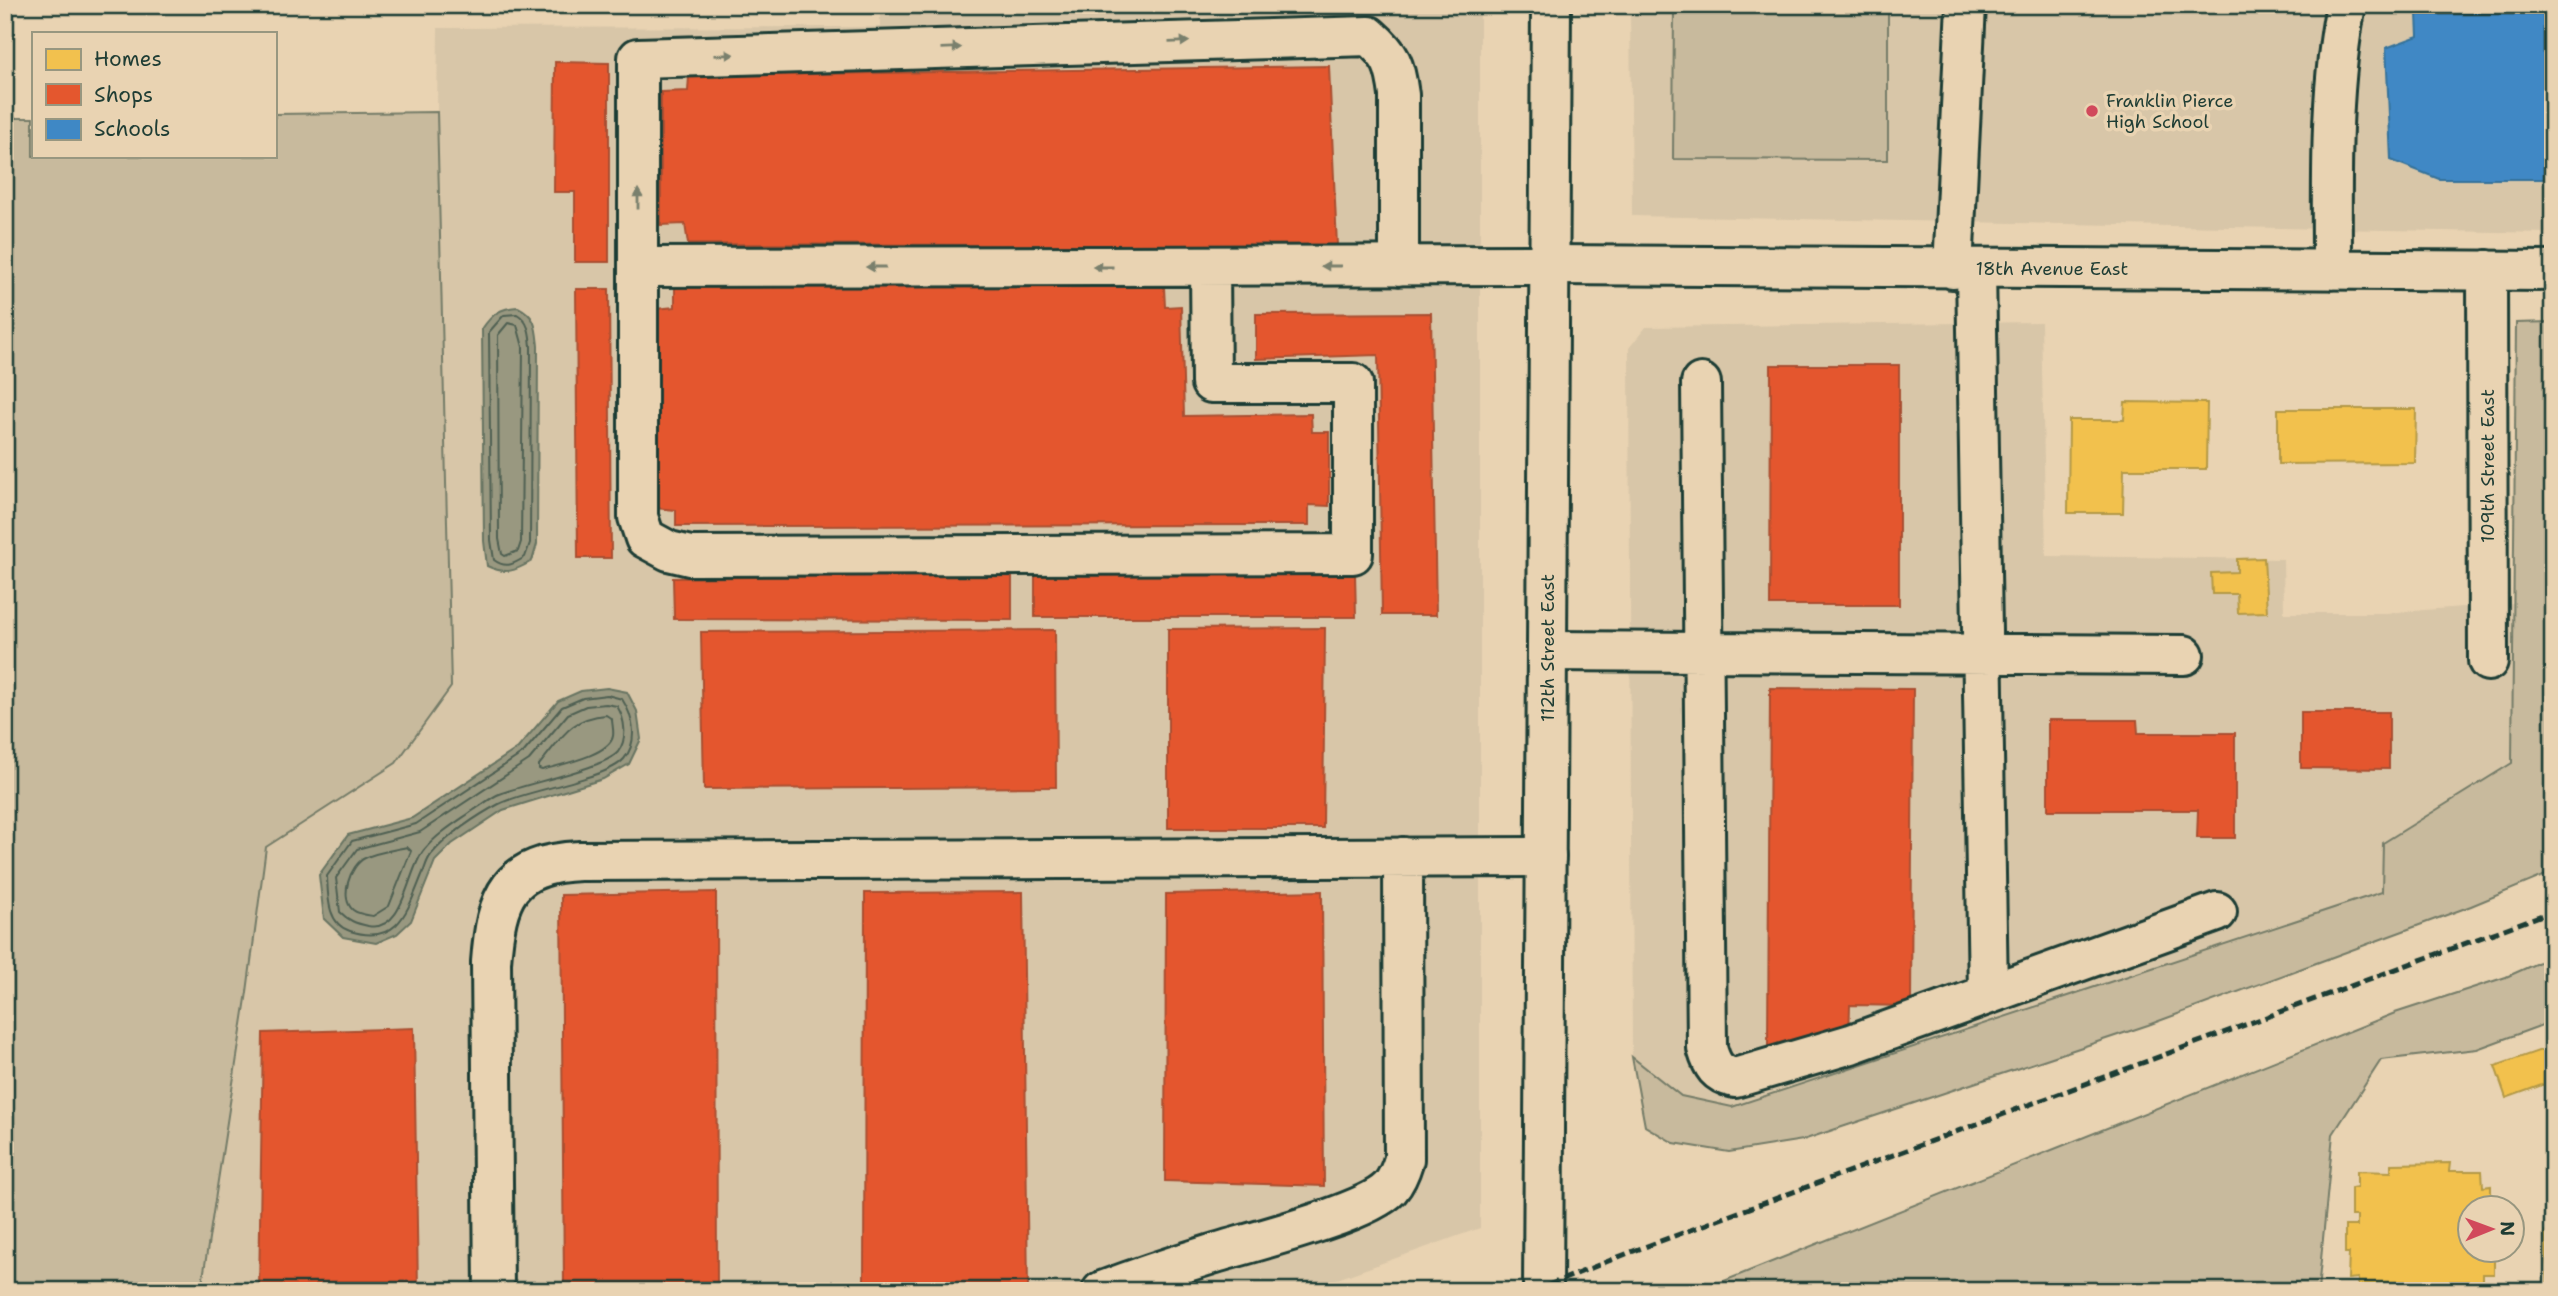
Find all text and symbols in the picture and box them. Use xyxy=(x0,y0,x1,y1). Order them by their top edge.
legend xyxy=(32,32,276,158)
one-way arrow xyxy=(1168,36,1190,47)
one-way arrow xyxy=(941,43,963,54)
text: Homes xyxy=(94,45,162,73)
one-way arrow xyxy=(713,50,735,61)
text: Shops xyxy=(94,81,153,109)
place label: Franklin Pierce High School xyxy=(2106,89,2234,134)
marker: Franklin Pierce High School xyxy=(2084,103,2100,119)
text: Schools xyxy=(94,115,170,143)
one-way arrow xyxy=(632,188,644,210)
street label: 18th Avenue East xyxy=(1976,257,2128,281)
one-way arrow xyxy=(1319,260,1341,272)
one-way arrow xyxy=(864,261,886,273)
one-way arrow xyxy=(1092,261,1114,273)
street label: 109th Street East xyxy=(2476,389,2500,543)
street label: 112th Street East xyxy=(1536,574,1560,722)
north arrow xyxy=(2456,1194,2526,1264)
text: N xyxy=(2495,1221,2520,1236)

